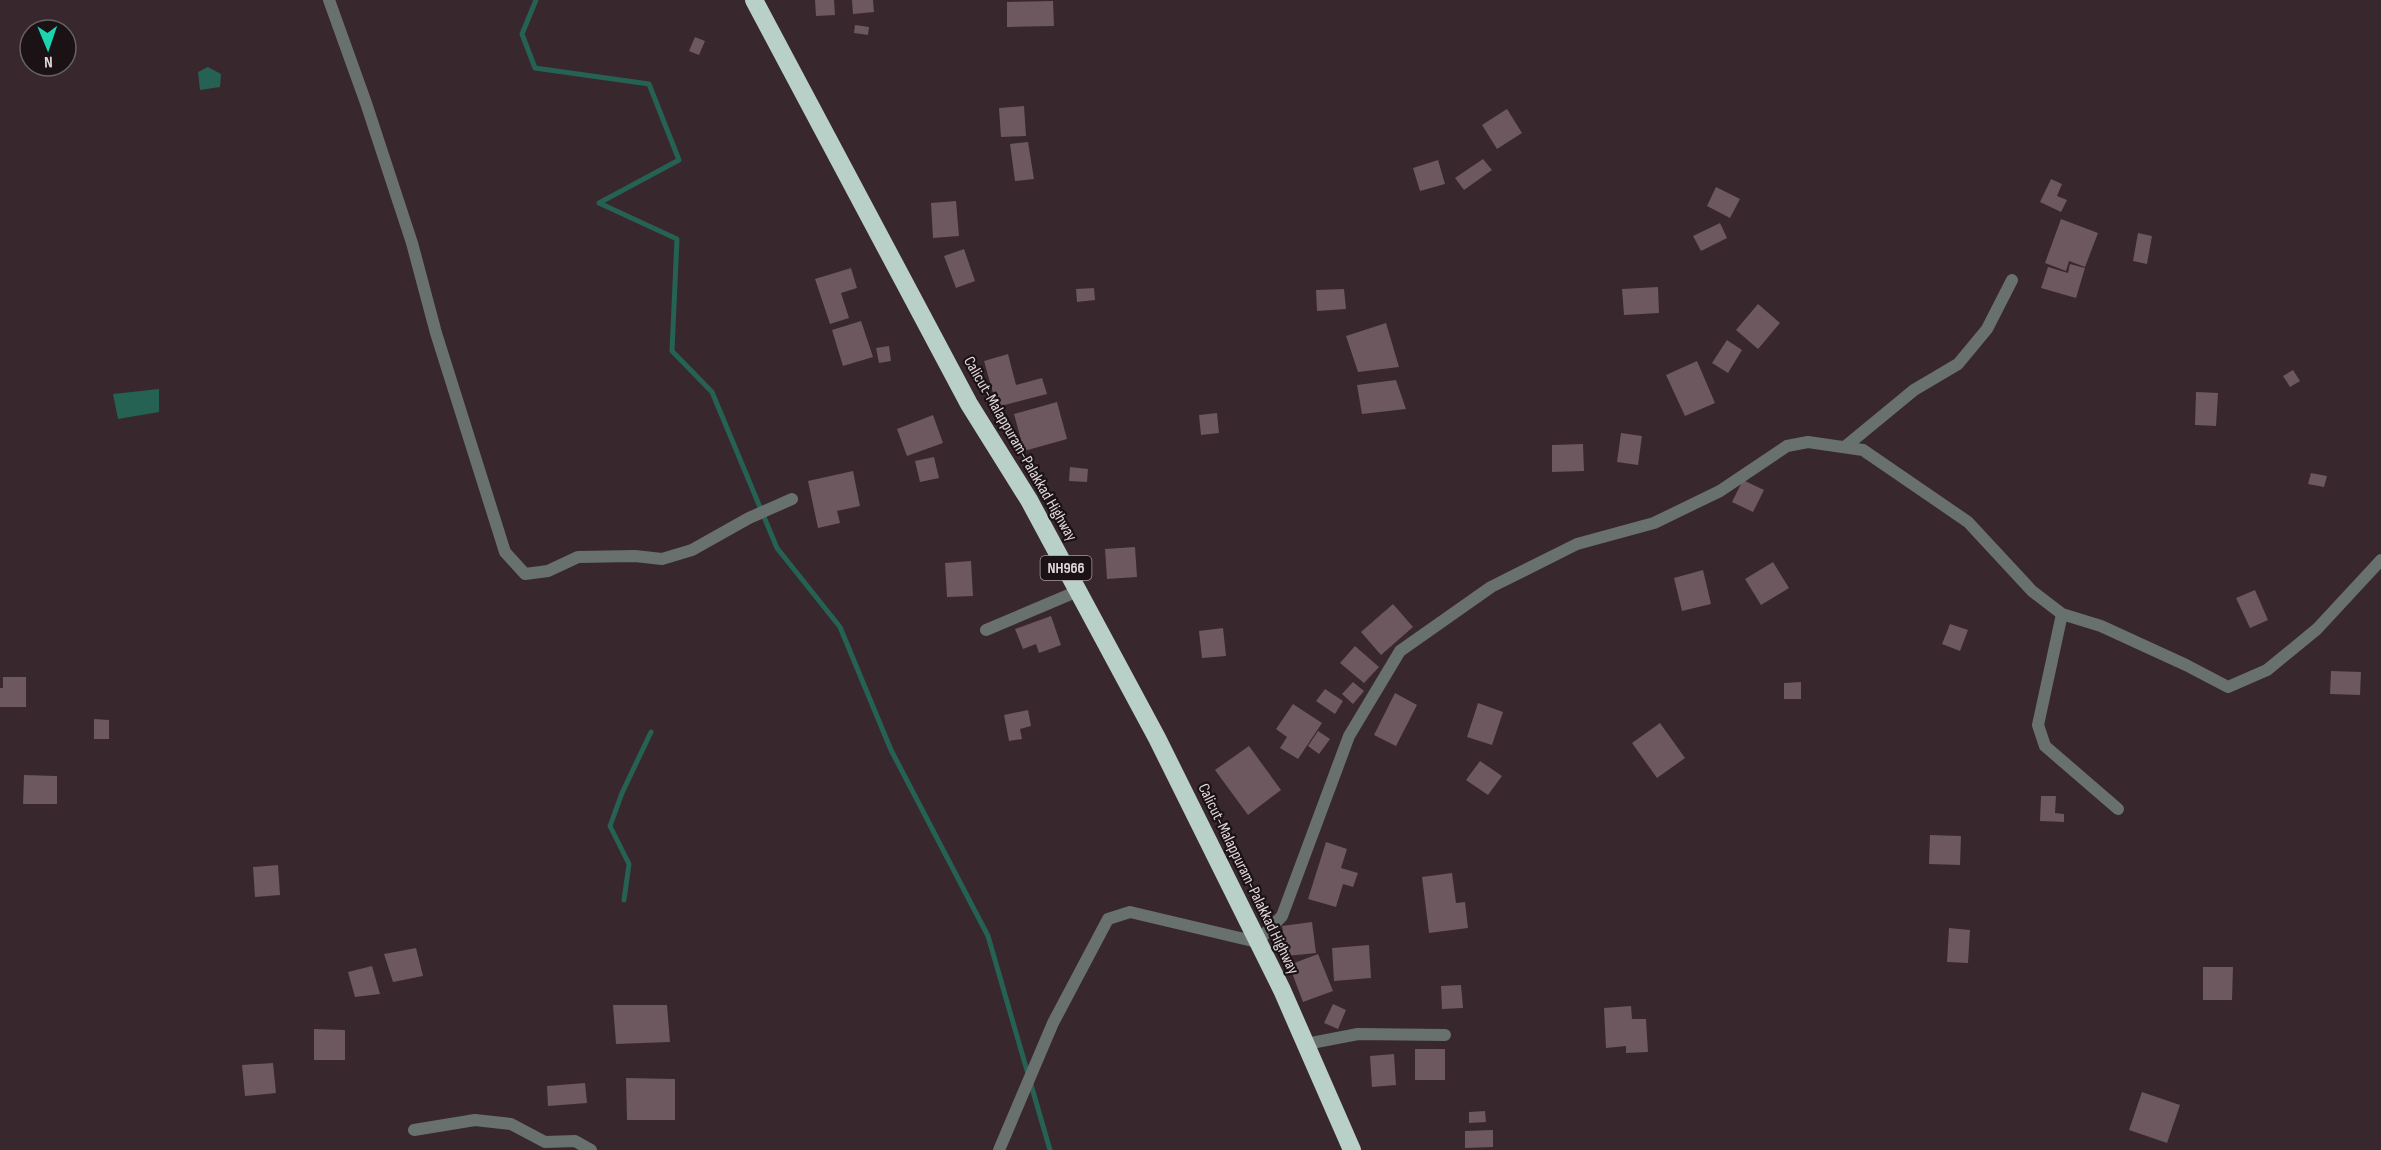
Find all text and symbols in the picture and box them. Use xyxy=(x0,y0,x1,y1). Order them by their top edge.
north arrow xyxy=(18,18,78,78)
text: N xyxy=(44,52,53,71)
street label: Calicut-Malappuram-Palakkad Highway xyxy=(959,353,1081,545)
road number: NH966 xyxy=(1040,556,1092,580)
street label: Calicut-Malappuram-Palakkad Highway xyxy=(1193,780,1303,978)

